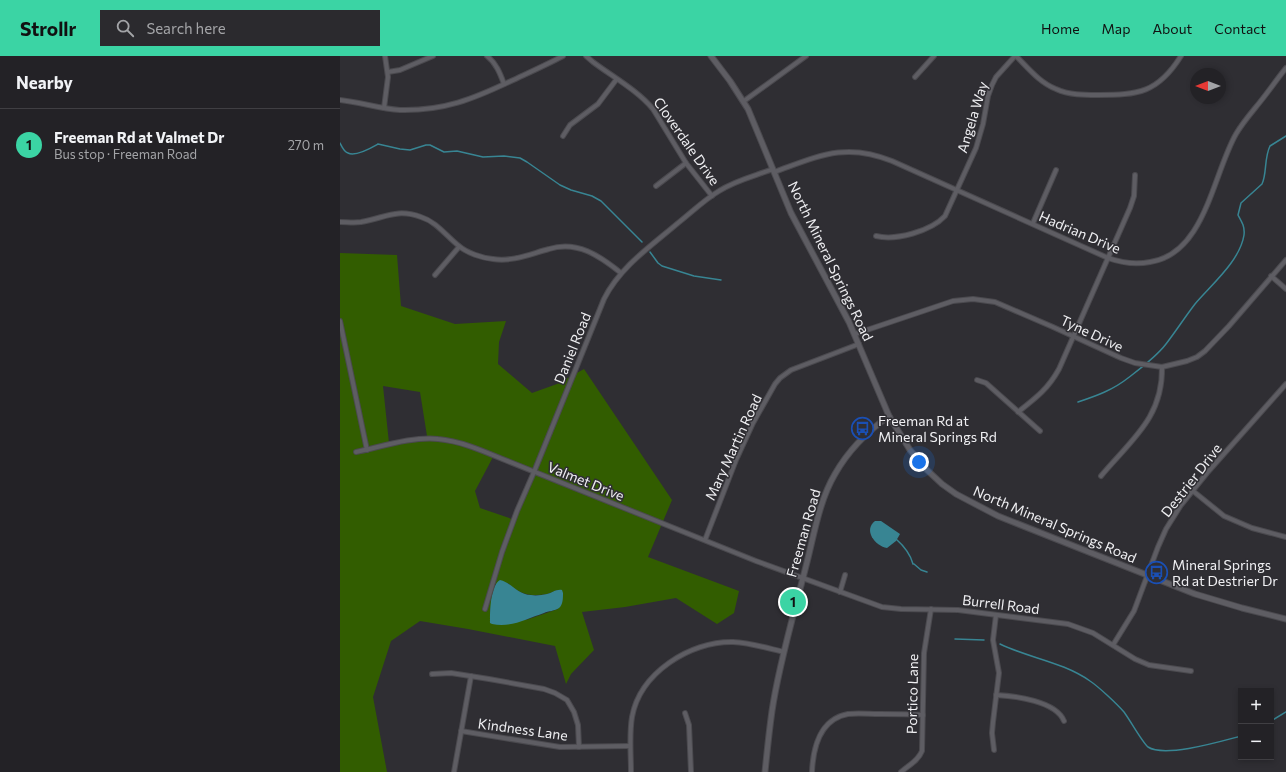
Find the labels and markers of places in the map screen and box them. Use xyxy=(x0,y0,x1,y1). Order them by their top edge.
place label: Freeman Rd at Mineral Springs Rd xyxy=(878,412,997,445)
bus stop icon: Freeman Rd at Mineral Springs Rd xyxy=(849,415,875,441)
place label: Mineral Springs Rd at Destrier Dr xyxy=(1172,556,1278,589)
bus stop icon: Mineral Springs Rd at Destrier Dr xyxy=(1144,559,1170,585)
pin: 1 xyxy=(780,587,806,617)

